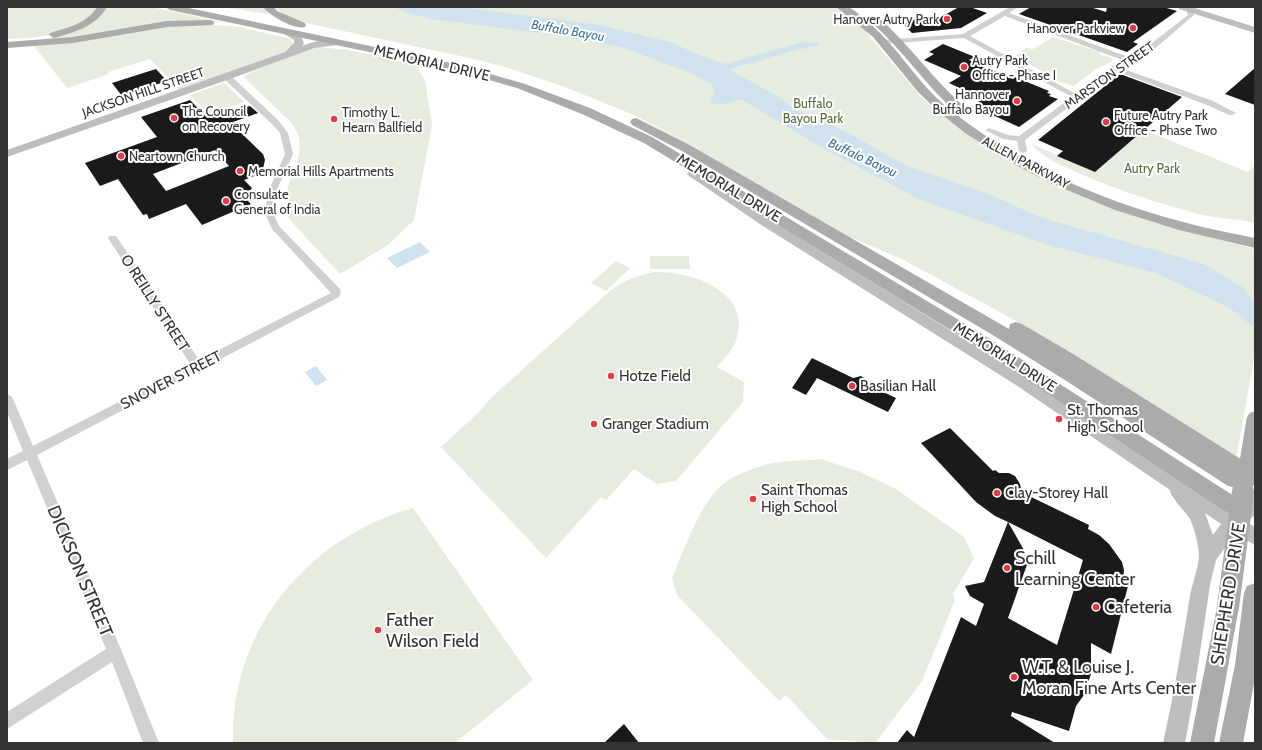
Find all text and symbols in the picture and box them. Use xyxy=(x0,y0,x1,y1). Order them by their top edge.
place label: Hanover Autry Park xyxy=(833,11,939,27)
marker: Hanover Autry Park xyxy=(942,14,952,24)
water label: Buffalo Bayou xyxy=(530,16,606,44)
place label: Hanover Parkview xyxy=(1027,20,1126,36)
marker: Hanover Parkview xyxy=(1128,23,1138,33)
street label: MARSTON STREET xyxy=(1061,38,1157,112)
street label: MEMORIAL DRIVE xyxy=(372,41,492,85)
place label: Autry Park Office - Phase I xyxy=(972,52,1056,83)
marker: Autry Park Office - Phase I xyxy=(959,62,969,72)
street label: JACKSON HILL STREET xyxy=(79,64,206,121)
place label: Hannover Buffalo Bayou xyxy=(932,86,1010,117)
park label: Buffalo Bayou Park xyxy=(783,95,843,126)
marker: Hannover Buffalo Bayou xyxy=(1012,96,1022,106)
place label: The Council on Recovery xyxy=(182,103,250,134)
place label: Timothy L. Hearn Ballfield xyxy=(342,104,422,135)
place label: Future Autry Park Office - Phase Two xyxy=(1114,107,1217,138)
marker: The Council on Recovery xyxy=(169,113,179,123)
marker: Timothy L. Hearn Ballfield xyxy=(329,114,339,124)
marker: Future Autry Park Office - Phase Two xyxy=(1101,117,1111,127)
street label: ALLEN PARKWAY xyxy=(980,132,1073,192)
water label: Buffalo Bayou xyxy=(826,134,900,180)
place label: Neartown Church xyxy=(129,148,225,164)
street label: MEMORIAL DRIVE xyxy=(674,150,784,226)
marker: Neartown Church xyxy=(116,151,126,161)
park label: Autry Park xyxy=(1124,160,1180,176)
place label: Memorial Hills Apartments xyxy=(248,163,395,179)
marker: Memorial Hills Apartments xyxy=(235,166,245,176)
place label: Consulate General of India xyxy=(234,186,321,217)
marker: Consulate General of India xyxy=(221,196,231,206)
street label: O REILLY STREET xyxy=(117,251,193,355)
street label: MEMORIAL DRIVE xyxy=(950,318,1060,396)
street label: SNOVER STREET xyxy=(117,347,225,413)
place label: Hotze Field xyxy=(619,367,691,385)
marker: Hotze Field xyxy=(606,371,616,381)
place label: Basilian Hall xyxy=(860,377,936,395)
marker: Basilian Hall xyxy=(847,381,857,391)
place label: St. Thomas High School xyxy=(1067,401,1144,436)
marker: St. Thomas High School xyxy=(1054,414,1064,424)
place label: Granger Stadium xyxy=(602,415,709,433)
marker: Granger Stadium xyxy=(589,419,599,429)
place label: Saint Thomas High School xyxy=(761,481,848,516)
place label: Clay-Storey Hall xyxy=(1005,484,1108,502)
marker: Clay-Storey Hall xyxy=(992,488,1002,498)
marker: Saint Thomas High School xyxy=(748,494,758,504)
street label: DICKSON STREET xyxy=(42,502,118,640)
street label: SHEPHERD DRIVE xyxy=(1206,521,1250,667)
place label: Schill Learning Center xyxy=(1015,547,1136,590)
marker: Schill Learning Center xyxy=(1002,563,1012,573)
place label: Cafeteria xyxy=(1104,596,1172,618)
marker: Cafeteria xyxy=(1091,602,1101,612)
place label: Father Wilson Field xyxy=(386,609,479,652)
marker: Father Wilson Field xyxy=(373,625,383,635)
place label: W.T. & Louise J. Moran Fine Arts Center xyxy=(1022,656,1197,699)
marker: W.T. & Louise J. Moran Fine Arts Center xyxy=(1009,672,1019,682)

